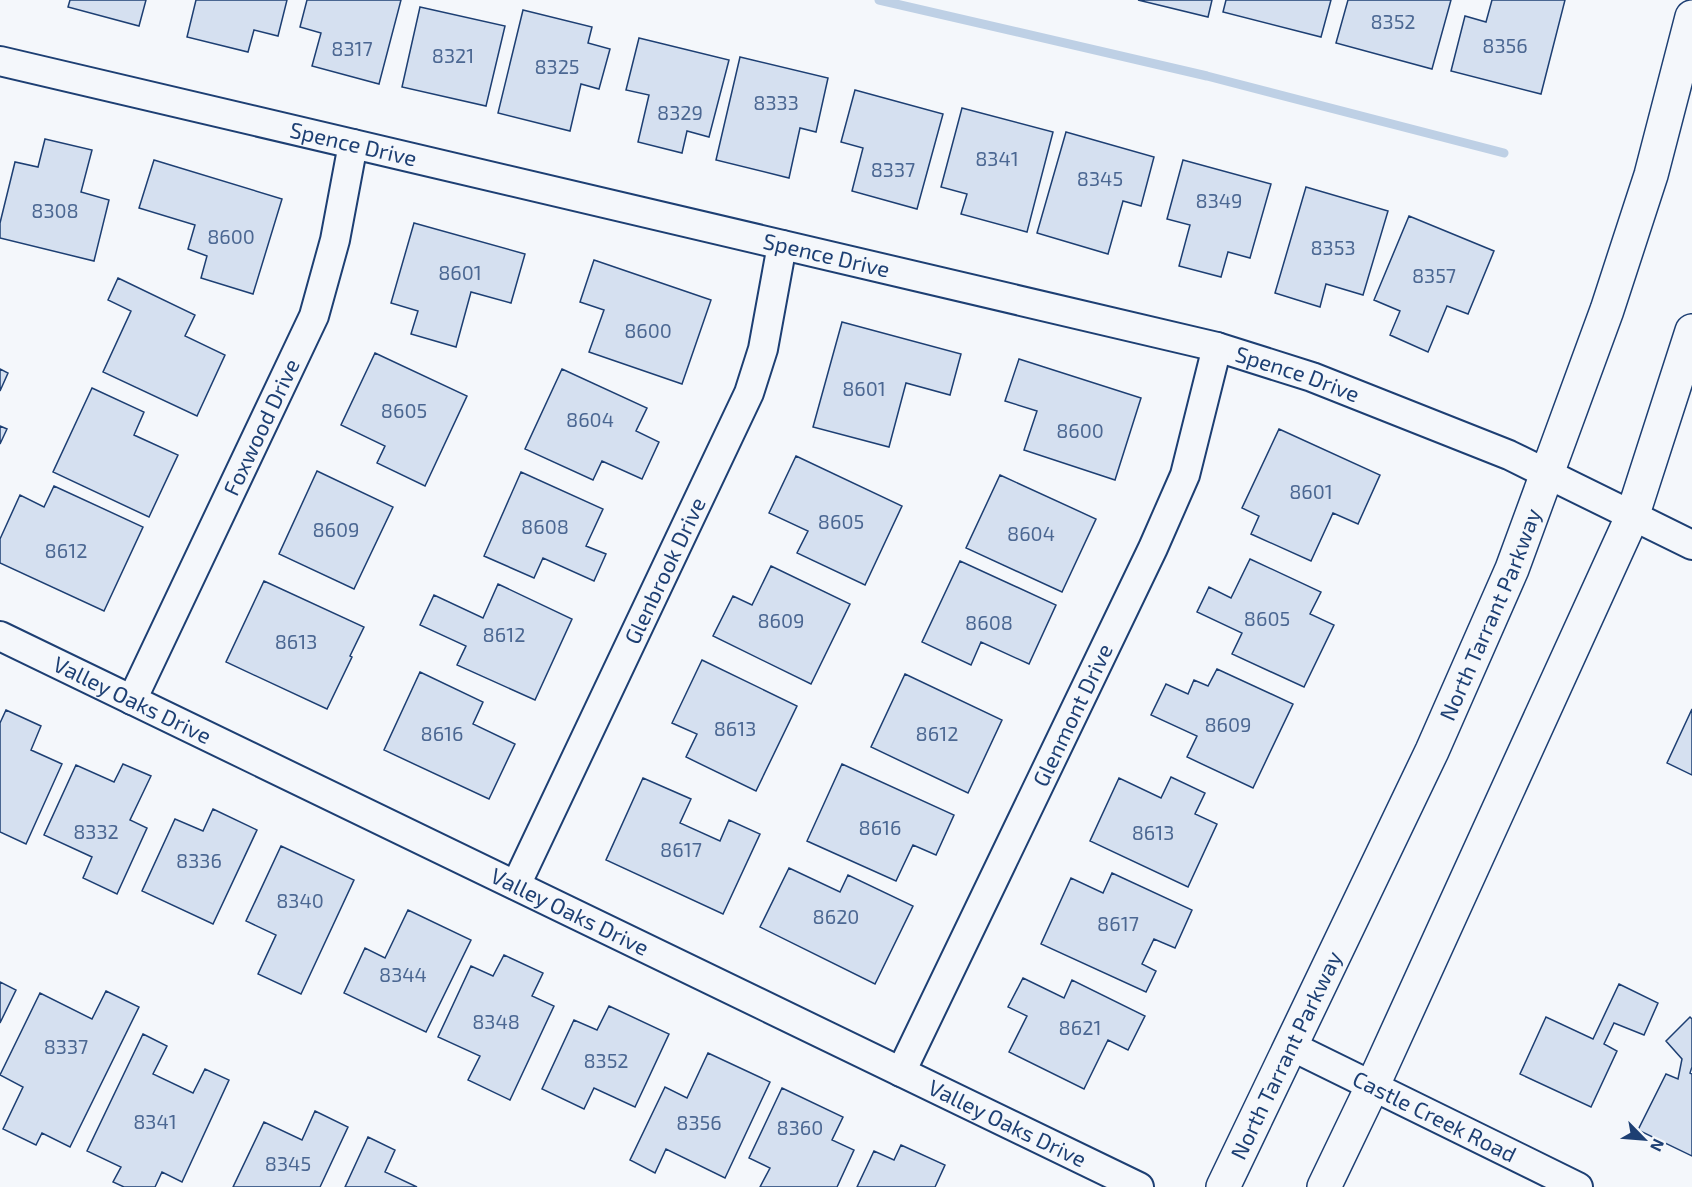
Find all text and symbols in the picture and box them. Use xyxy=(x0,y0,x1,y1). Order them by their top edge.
house number: 8352 xyxy=(1370,9,1416,33)
house number: 8356 xyxy=(1482,33,1528,57)
house number: 8317 xyxy=(331,36,373,60)
house number: 8321 xyxy=(432,43,474,67)
house number: 8325 xyxy=(534,54,580,78)
house number: 8333 xyxy=(753,90,799,114)
house number: 8329 xyxy=(657,100,703,124)
street label: Spence Drive xyxy=(288,116,420,171)
house number: 8341 xyxy=(975,146,1019,170)
house number: 8337 xyxy=(871,157,915,181)
house number: 8345 xyxy=(1077,166,1123,190)
house number: 8349 xyxy=(1196,188,1243,212)
house number: 8308 xyxy=(31,198,79,222)
house number: 8600 xyxy=(207,224,255,248)
street label: Spence Drive xyxy=(761,227,893,282)
house number: 8353 xyxy=(1310,235,1356,259)
house number: 8601 xyxy=(438,260,482,284)
house number: 8357 xyxy=(1412,263,1456,287)
house number: 8600 xyxy=(624,318,672,342)
street label: Spence Drive xyxy=(1233,340,1364,407)
street label: Foxwood Drive xyxy=(217,354,304,499)
house number: 8601 xyxy=(842,376,886,400)
house number: 8605 xyxy=(381,398,427,422)
house number: 8604 xyxy=(566,407,614,431)
house number: 8600 xyxy=(1056,418,1104,442)
house number: 8601 xyxy=(1289,479,1333,503)
street label: Glenbrook Drive xyxy=(618,493,710,648)
street label: North Tarrant Parkway xyxy=(1433,504,1545,724)
house number: 8605 xyxy=(818,509,864,533)
house number: 8608 xyxy=(521,514,569,538)
house number: 8609 xyxy=(312,517,360,541)
house number: 8604 xyxy=(1007,521,1055,545)
house number: 8612 xyxy=(45,538,87,562)
house number: 8605 xyxy=(1244,606,1290,630)
house number: 8609 xyxy=(757,608,805,632)
house number: 8608 xyxy=(965,610,1013,634)
house number: 8612 xyxy=(483,622,525,646)
house number: 8613 xyxy=(275,629,317,653)
street label: Glenmont Drive xyxy=(1026,639,1117,790)
street label: Valley Oaks Drive xyxy=(50,650,216,748)
house number: 8609 xyxy=(1204,712,1252,736)
house number: 8613 xyxy=(714,716,756,740)
house number: 8616 xyxy=(421,721,463,745)
house number: 8612 xyxy=(916,721,958,745)
house number: 8616 xyxy=(859,815,901,839)
house number: 8332 xyxy=(73,819,119,843)
house number: 8613 xyxy=(1132,820,1174,844)
house number: 8617 xyxy=(660,837,702,861)
house number: 8336 xyxy=(176,848,222,872)
street label: Valley Oaks Drive xyxy=(487,862,653,960)
house number: 8340 xyxy=(276,888,324,912)
house number: 8620 xyxy=(813,904,859,928)
house number: 8617 xyxy=(1097,911,1139,935)
street label: North Tarrant Parkway xyxy=(1224,946,1346,1163)
house number: 8344 xyxy=(379,962,427,986)
house number: 8348 xyxy=(472,1009,520,1033)
house number: 8621 xyxy=(1059,1015,1101,1039)
house number: 8337 xyxy=(44,1034,88,1058)
house number: 8352 xyxy=(583,1048,629,1072)
street label: Castle Creek Road xyxy=(1349,1065,1521,1167)
street label: Valley Oaks Drive xyxy=(925,1073,1091,1172)
house number: 8341 xyxy=(133,1109,177,1133)
north arrow xyxy=(1614,1109,1674,1169)
house number: 8356 xyxy=(676,1110,722,1134)
house number: 8360 xyxy=(777,1115,823,1139)
text: N xyxy=(1647,1136,1669,1155)
house number: 8345 xyxy=(265,1151,311,1175)

